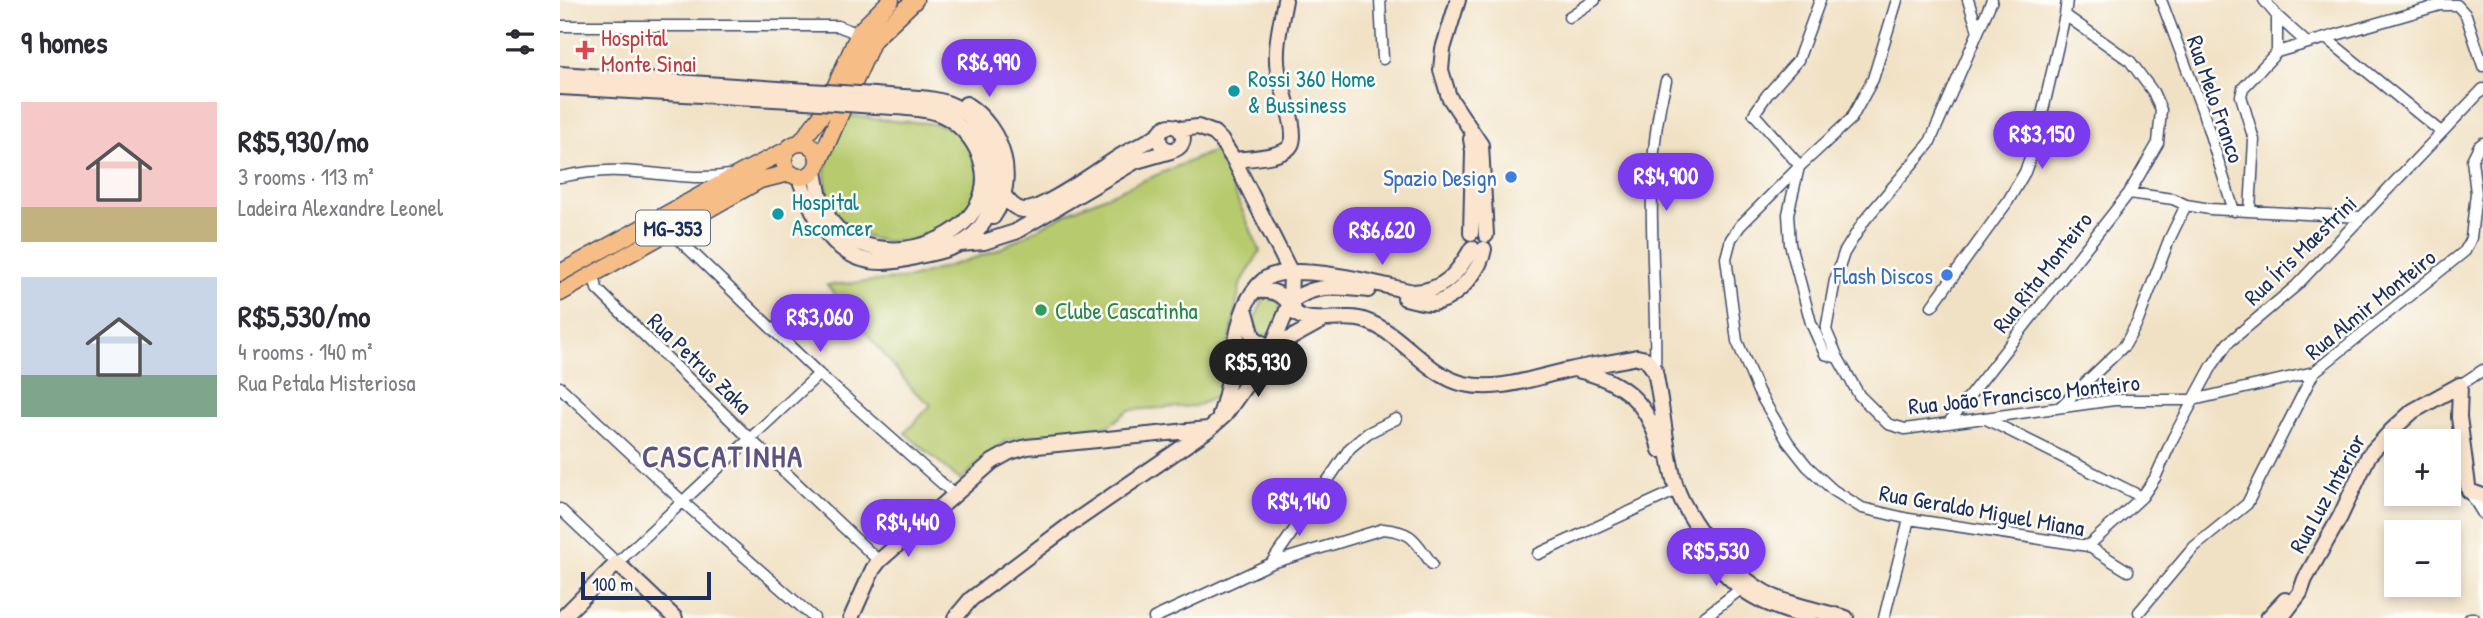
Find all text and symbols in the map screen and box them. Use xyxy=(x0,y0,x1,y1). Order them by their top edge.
text: 9 homes xyxy=(21,22,108,62)
place label: Hospital Monte Sinai xyxy=(601,22,697,79)
icon: filters xyxy=(501,23,539,61)
street label: Rua Melo Franco xyxy=(2180,31,2252,167)
marker: Hospital Monte Sinai xyxy=(575,40,595,60)
pin: R$6,990 xyxy=(924,40,1054,99)
text: R$6,990 xyxy=(957,46,1021,77)
place label: Rossi 360 Home & Bussiness xyxy=(1248,63,1376,120)
marker: Rossi 360 Home & Bussiness xyxy=(1226,83,1242,99)
pin: R$3,150 xyxy=(1977,111,2107,171)
text: R$3,150 xyxy=(2009,118,2075,149)
text: R$5,930/mo xyxy=(238,121,369,161)
icon: home xyxy=(77,130,161,214)
pin: R$4,900 xyxy=(1601,154,1731,213)
text: R$4,900 xyxy=(1634,160,1698,191)
text: 3 rooms · 113 m² xyxy=(238,161,374,192)
place label: Spazio Design xyxy=(1383,162,1497,193)
marker: Spazio Design xyxy=(1503,169,1519,185)
place label: Hospital Ascomcer xyxy=(792,186,873,243)
street label: Rua Íris Maestrini xyxy=(2237,188,2363,312)
text: Ladeira Alexandre Leonel xyxy=(238,192,443,223)
street label: Rua Rita Monteiro xyxy=(1985,205,2099,339)
marker: Hospital Ascomcer xyxy=(770,206,786,222)
pin: R$6,620 xyxy=(1317,208,1447,267)
road number: MG-353 xyxy=(636,210,710,246)
text: R$6,620 xyxy=(1349,214,1415,245)
street label: Rua Almir Monteiro xyxy=(2298,242,2442,366)
place label: Flash Discos xyxy=(1832,260,1933,291)
marker: Flash Discos xyxy=(1939,267,1955,283)
pin: R$3,060 xyxy=(755,294,885,354)
place label: Clube Cascatinha xyxy=(1055,295,1197,326)
text: R$5,530/mo xyxy=(238,296,370,336)
text: R$3,060 xyxy=(787,301,853,332)
marker: Clube Cascatinha xyxy=(1033,302,1049,318)
icon: home xyxy=(77,305,161,389)
street label: Rua Petrus Zaka xyxy=(641,305,759,421)
text: 4 rooms · 140 m² xyxy=(238,336,372,367)
pin: R$5,930 xyxy=(1193,340,1323,399)
text: R$5,930 xyxy=(1225,346,1291,377)
street label: Rua João Francisco Monteiro xyxy=(1907,366,2141,422)
text: Rua Petala Misteriosa xyxy=(238,367,415,398)
street label: Rua Luz Interior xyxy=(2281,428,2373,558)
map controls xyxy=(2384,429,2461,597)
button: + xyxy=(2384,429,2461,506)
district label: CASCATINHA xyxy=(642,436,804,476)
street label: Rua Geraldo Miguel Miana xyxy=(1877,477,2087,543)
pin: R$4,140 xyxy=(1234,478,1364,538)
text: R$4,140 xyxy=(1268,485,1330,516)
pin: R$4,440 xyxy=(843,500,973,559)
text: R$4,440 xyxy=(877,506,939,537)
button: − xyxy=(2384,520,2461,597)
pin: R$5,530 xyxy=(1651,528,1781,588)
text: R$5,530 xyxy=(1683,535,1749,566)
scale bar xyxy=(581,569,710,601)
text: 100 m xyxy=(592,571,633,597)

